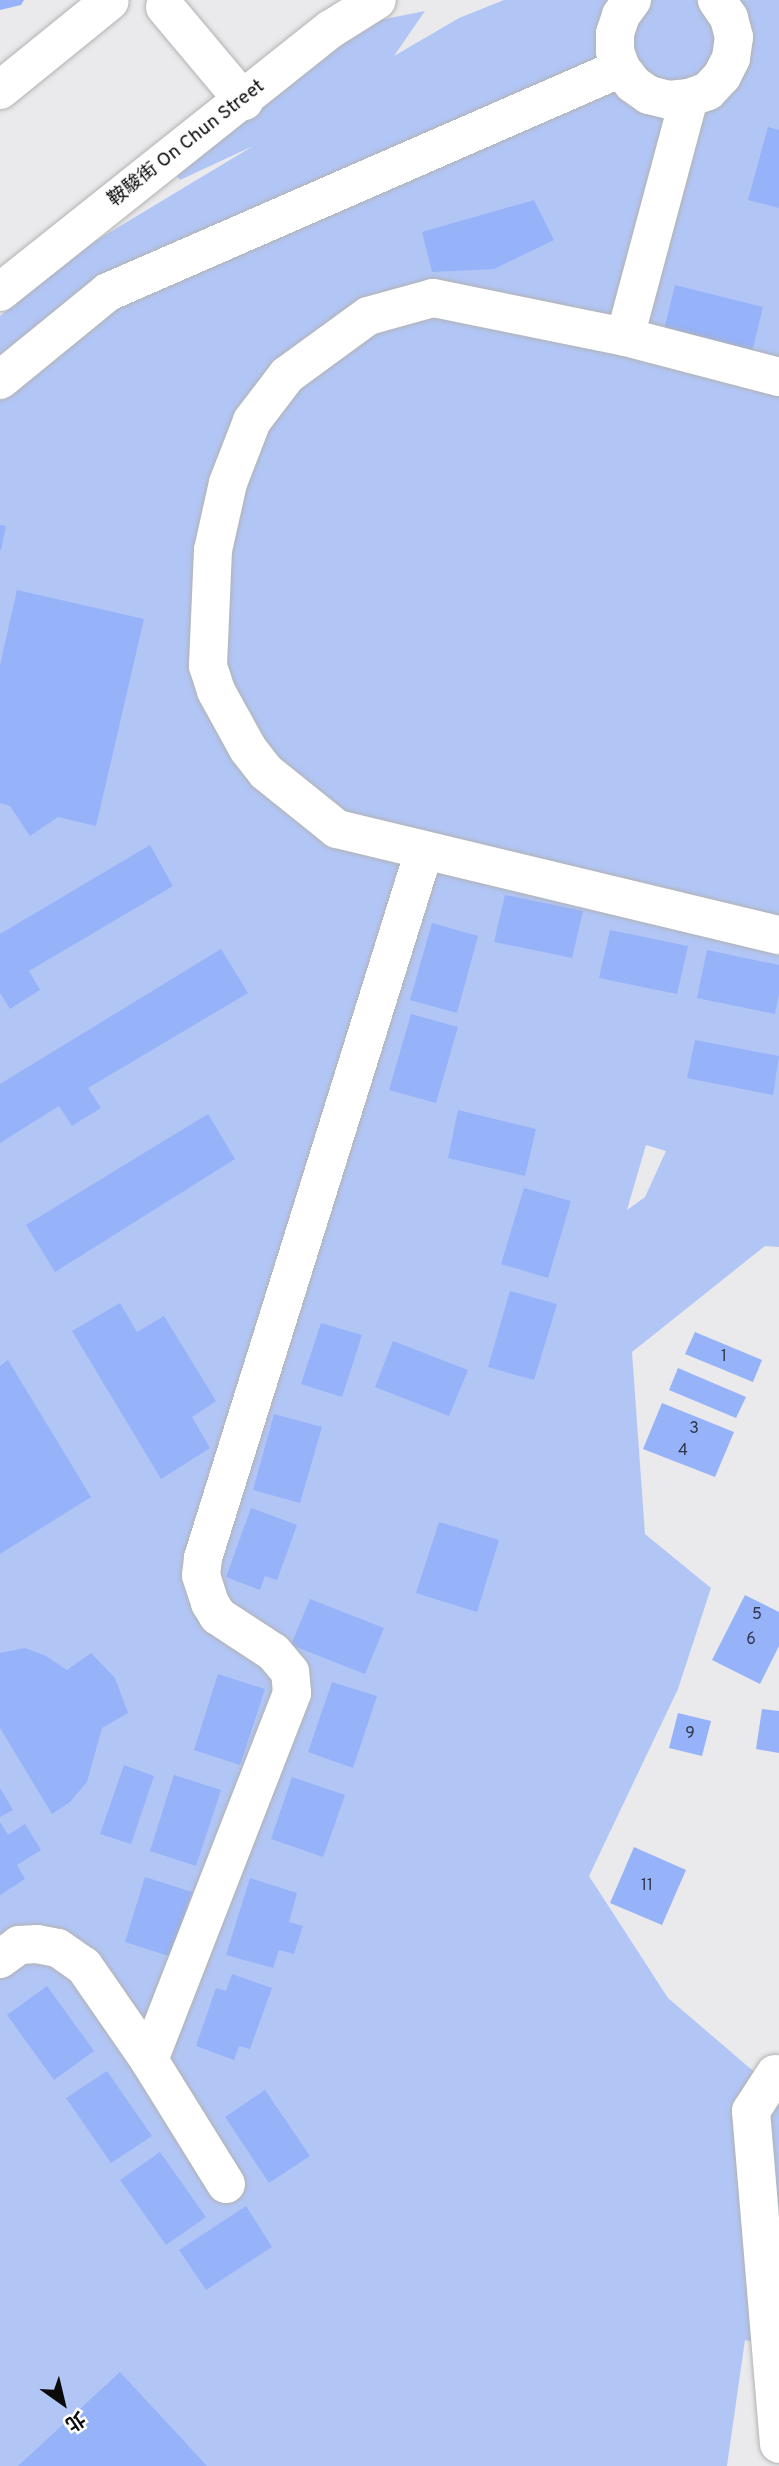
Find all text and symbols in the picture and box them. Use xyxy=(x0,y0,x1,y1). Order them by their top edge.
street label: 鞍駿街 On Chun Street xyxy=(104,76,270,212)
house number: 1 xyxy=(721,1347,727,1367)
house number: 3 xyxy=(689,1419,699,1439)
house number: 4 xyxy=(678,1441,688,1461)
house number: 5 xyxy=(752,1605,762,1625)
house number: 6 xyxy=(746,1630,756,1650)
house number: 9 xyxy=(685,1724,695,1744)
house number: 11 xyxy=(641,1876,653,1896)
north arrow xyxy=(28,2368,98,2438)
text: 北 xyxy=(60,2405,89,2436)

